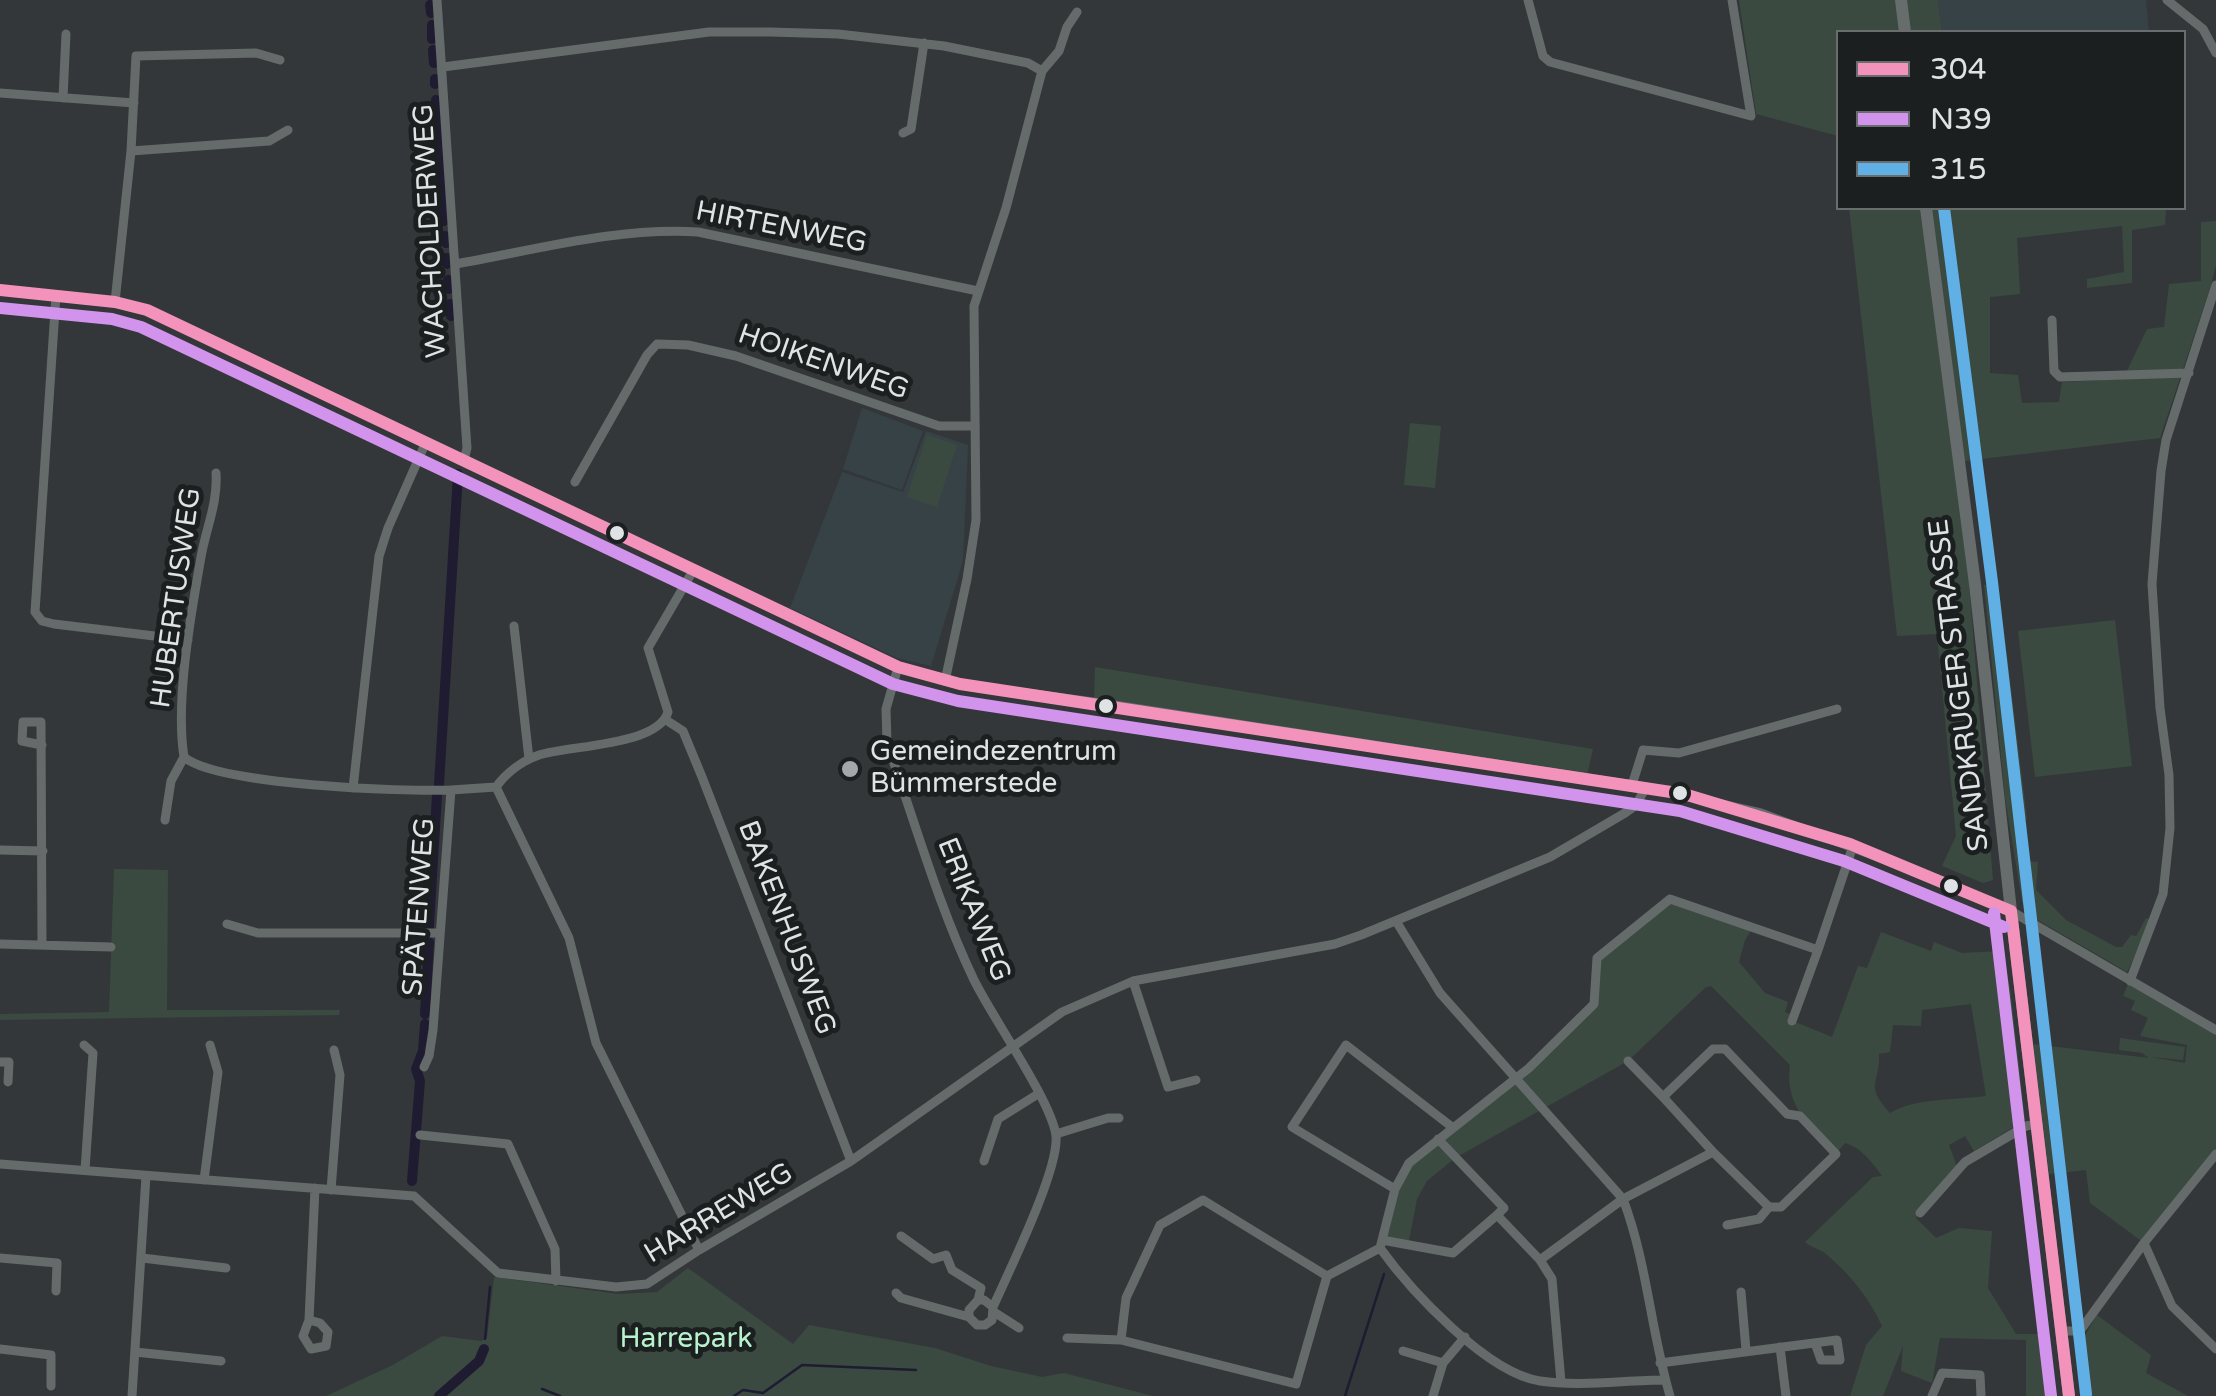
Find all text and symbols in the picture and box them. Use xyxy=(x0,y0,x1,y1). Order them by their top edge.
legend xyxy=(1836,30,2186,210)
text: 304 xyxy=(1930,51,1987,88)
text: N39 xyxy=(1930,101,1992,138)
street label: WACHOLDERWEG xyxy=(408,103,454,359)
text: 315 xyxy=(1930,151,1987,188)
street label: HIRTENWEG xyxy=(693,195,869,261)
street label: HOIKENWEG xyxy=(733,318,913,408)
street label: HUBERTUSWEG xyxy=(145,486,209,710)
street label: SANDKRUGER STRASSE xyxy=(1923,517,1997,853)
unlabelled marker xyxy=(607,523,627,543)
unlabelled marker xyxy=(1096,696,1116,716)
place label: Gemeindezentrum Bümmerstede xyxy=(870,736,1117,802)
marker: Gemeindezentrum Bümmerstede xyxy=(839,758,861,780)
unlabelled marker xyxy=(1670,783,1690,803)
street label: BAKENHUSWEG xyxy=(730,816,842,1040)
street label: SPÄTENWEG xyxy=(397,817,443,997)
street label: ERIKAWEG xyxy=(929,833,1017,987)
unlabelled marker xyxy=(1941,876,1961,896)
street label: HARREWEG xyxy=(639,1157,799,1271)
park label: Harrepark xyxy=(619,1323,753,1357)

